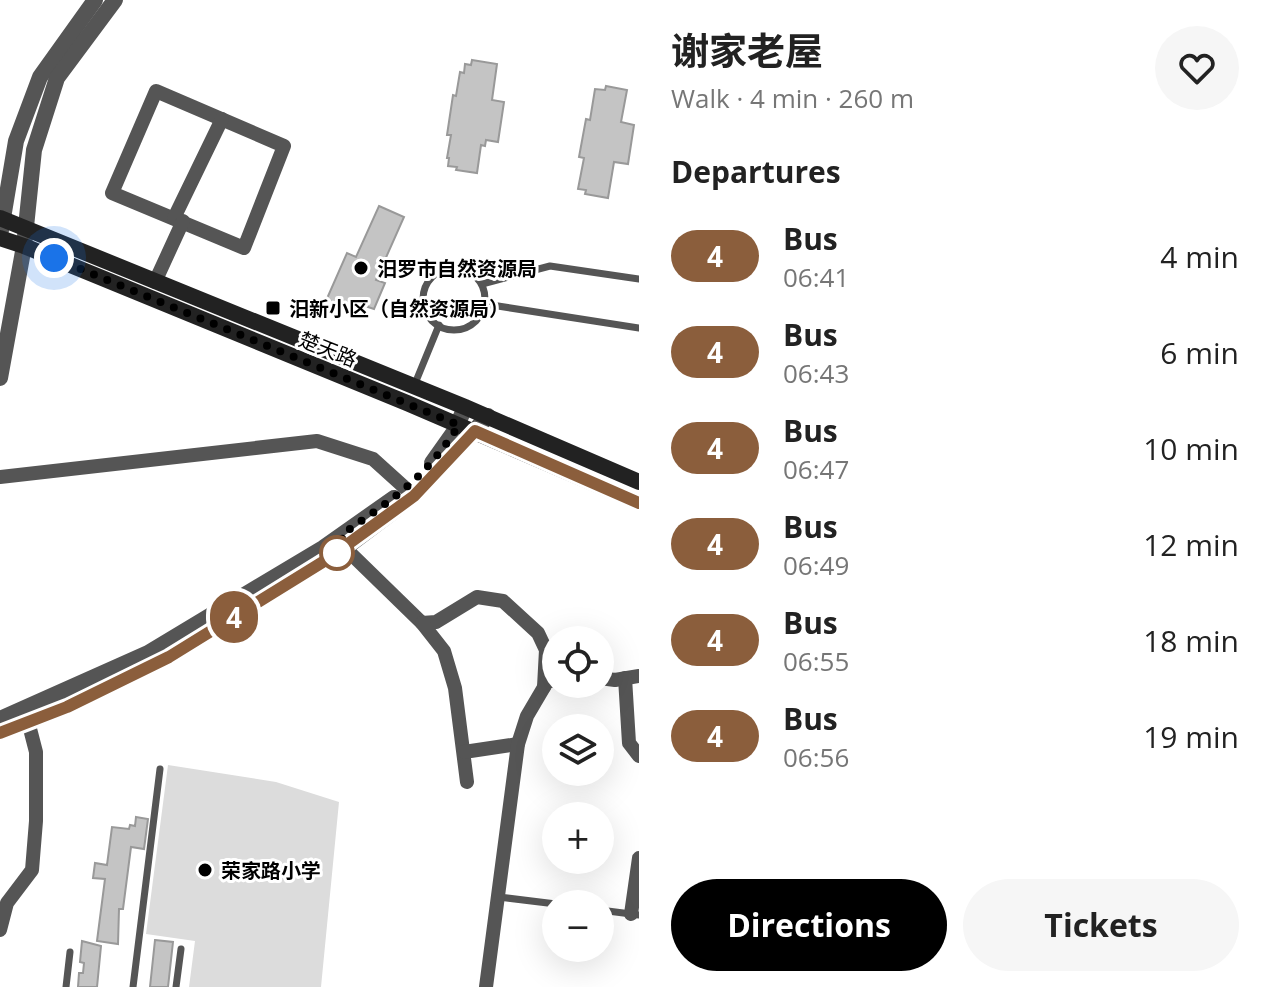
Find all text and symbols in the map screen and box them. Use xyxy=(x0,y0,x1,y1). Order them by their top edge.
text: 谢家老屋 xyxy=(671,24,823,76)
button: heart xyxy=(1155,26,1239,110)
text: Walk · 4 min · 260 m xyxy=(671,80,914,116)
text: Departures xyxy=(671,151,841,192)
text: Bus xyxy=(783,218,838,259)
text: 4 min xyxy=(1160,236,1239,277)
text: 4 xyxy=(707,237,723,275)
your location xyxy=(34,238,74,278)
place label: 汨罗市自然资源局 xyxy=(377,255,537,282)
marker: 汨罗市自然资源局 xyxy=(352,259,370,277)
text: 06:41 xyxy=(783,259,849,295)
place label: 汨新小区（自然资源局） xyxy=(289,295,509,322)
marker: 汨新小区（自然资源局） xyxy=(264,299,282,317)
text: Bus xyxy=(783,314,838,355)
street label: 楚天路 xyxy=(295,325,361,373)
text: 6 min xyxy=(1160,332,1239,373)
text: 4 xyxy=(707,333,723,371)
text: 06:43 xyxy=(783,355,849,391)
text: Bus xyxy=(783,410,838,451)
text: 10 min xyxy=(1143,428,1239,469)
text: 4 xyxy=(707,429,723,467)
text: 06:47 xyxy=(783,451,849,487)
text: Bus xyxy=(783,506,838,547)
text: 12 min xyxy=(1143,524,1239,565)
text: 4 xyxy=(707,525,723,563)
unlabelled marker xyxy=(320,536,354,570)
text: 06:49 xyxy=(783,547,849,583)
line badge: 4 xyxy=(208,591,260,643)
text: 4 xyxy=(226,598,242,636)
text: Bus xyxy=(783,602,838,643)
text: 18 min xyxy=(1143,620,1239,661)
text: 4 xyxy=(707,621,723,659)
map controls xyxy=(542,626,614,962)
button: locate xyxy=(542,626,614,698)
text: 06:55 xyxy=(783,643,849,679)
text: Bus xyxy=(783,698,838,739)
button: layers xyxy=(542,714,614,786)
text: 19 min xyxy=(1143,716,1239,757)
text: 4 xyxy=(707,717,723,755)
text: 06:56 xyxy=(783,739,849,775)
button: + xyxy=(542,802,614,874)
place label: 荣家路小学 xyxy=(221,857,321,884)
marker: 荣家路小学 xyxy=(196,861,214,879)
button: Directions xyxy=(671,879,947,971)
button: Tickets xyxy=(963,879,1239,971)
button: − xyxy=(542,890,614,962)

